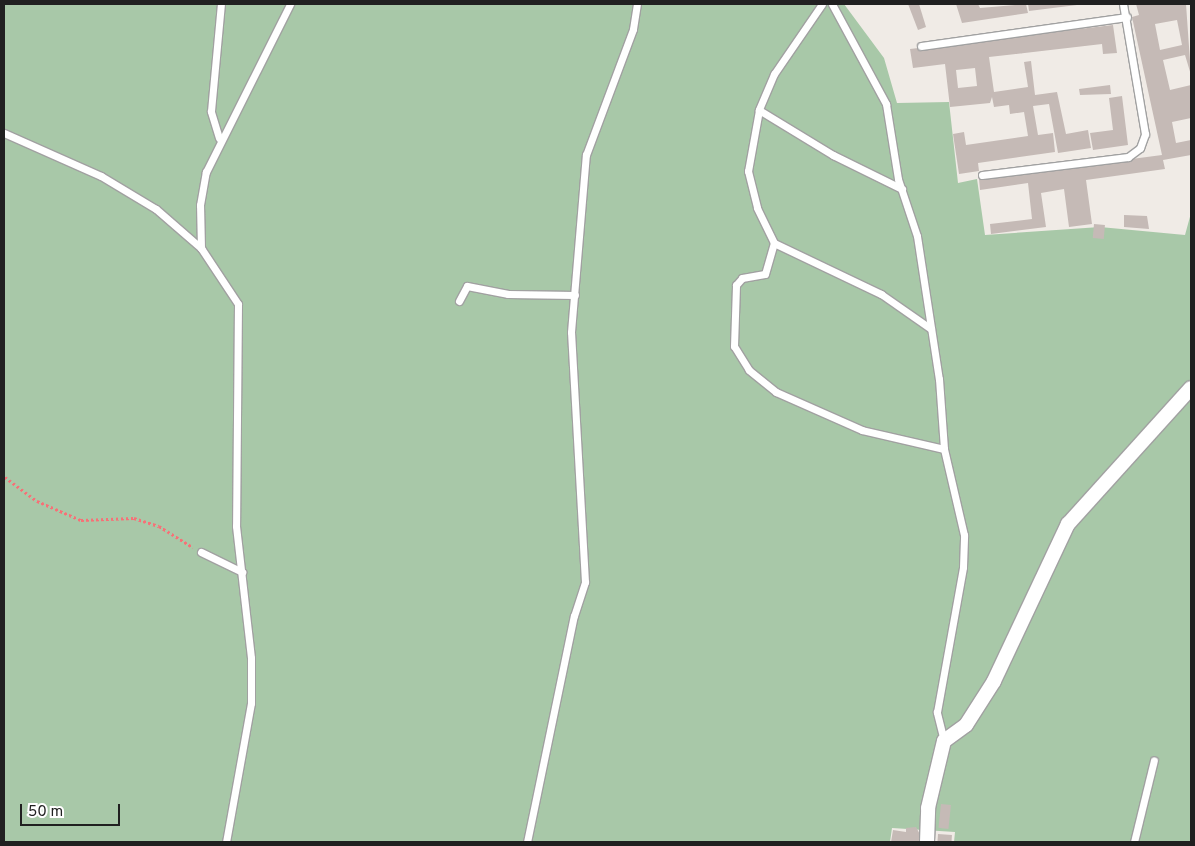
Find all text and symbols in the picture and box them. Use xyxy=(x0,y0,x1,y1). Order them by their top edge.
scale bar xyxy=(22,794,122,826)
text: 50 m xyxy=(28,803,63,822)

